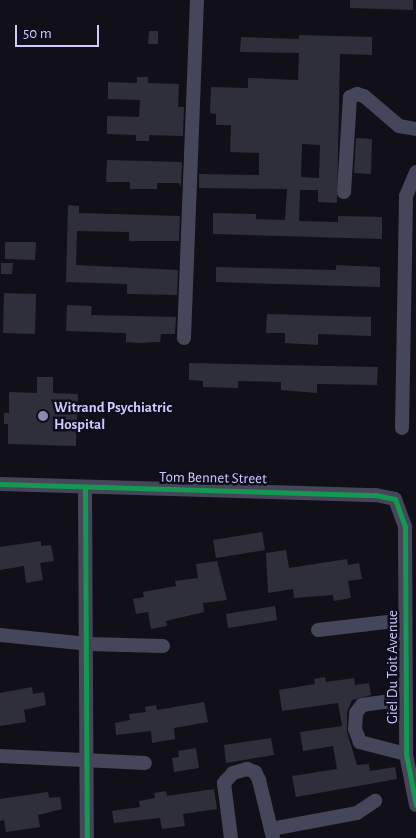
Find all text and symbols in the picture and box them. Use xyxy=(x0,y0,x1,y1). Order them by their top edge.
scale bar xyxy=(18,15,101,47)
text: 50 m xyxy=(23,26,52,41)
place label: Witrand Psychiatric Hospital xyxy=(54,398,172,433)
marker: Witrand Psychiatric Hospital xyxy=(36,409,50,423)
street label: Tom Bennet Street xyxy=(159,468,267,488)
street label: Giel Du Toit Avenue xyxy=(384,610,402,724)

